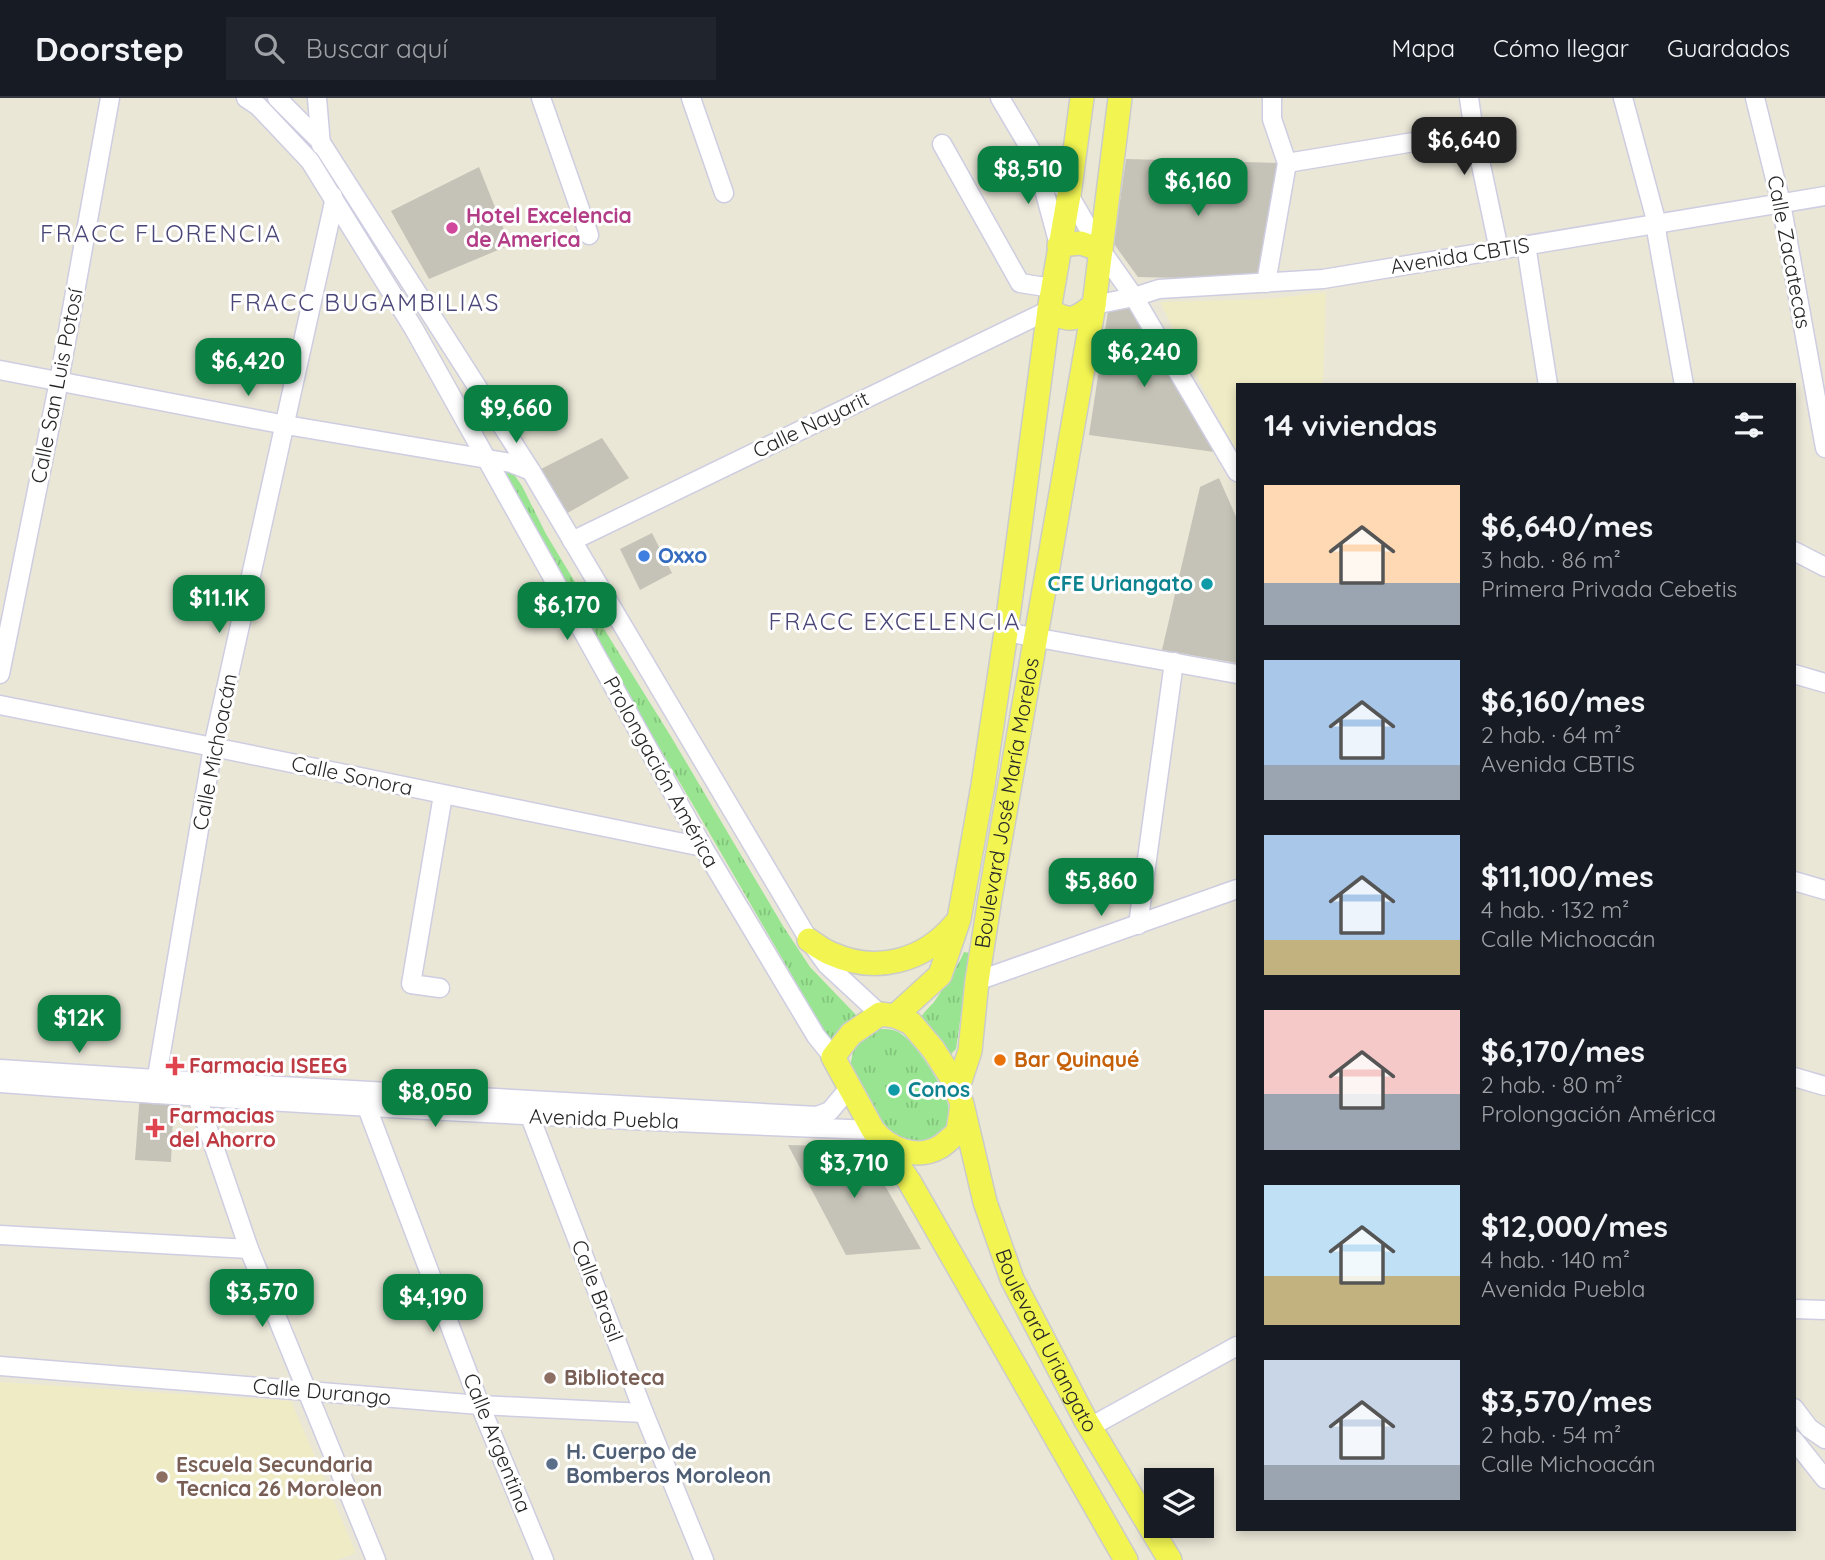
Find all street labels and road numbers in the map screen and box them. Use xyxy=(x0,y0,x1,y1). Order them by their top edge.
street label: Calle Zacatecas xyxy=(1762,173,1818,331)
street label: Avenida CBTIS xyxy=(1388,231,1531,279)
street label: Calle San Luis Potosí xyxy=(24,286,88,486)
street label: Calle Nayarit xyxy=(748,385,873,463)
street label: Boulevard José María Morelos xyxy=(968,655,1044,950)
street label: Calle Michoacán xyxy=(186,671,242,832)
street label: Prolongación América xyxy=(598,671,725,872)
street label: Calle Sonora xyxy=(289,749,415,801)
street label: Avenida Puebla xyxy=(529,1102,680,1134)
street label: Calle Brasil xyxy=(567,1236,629,1345)
street label: Boulevard Uriangato xyxy=(990,1245,1104,1437)
street label: Calle Argentina xyxy=(458,1369,538,1516)
street label: Calle Durango xyxy=(252,1372,392,1410)

